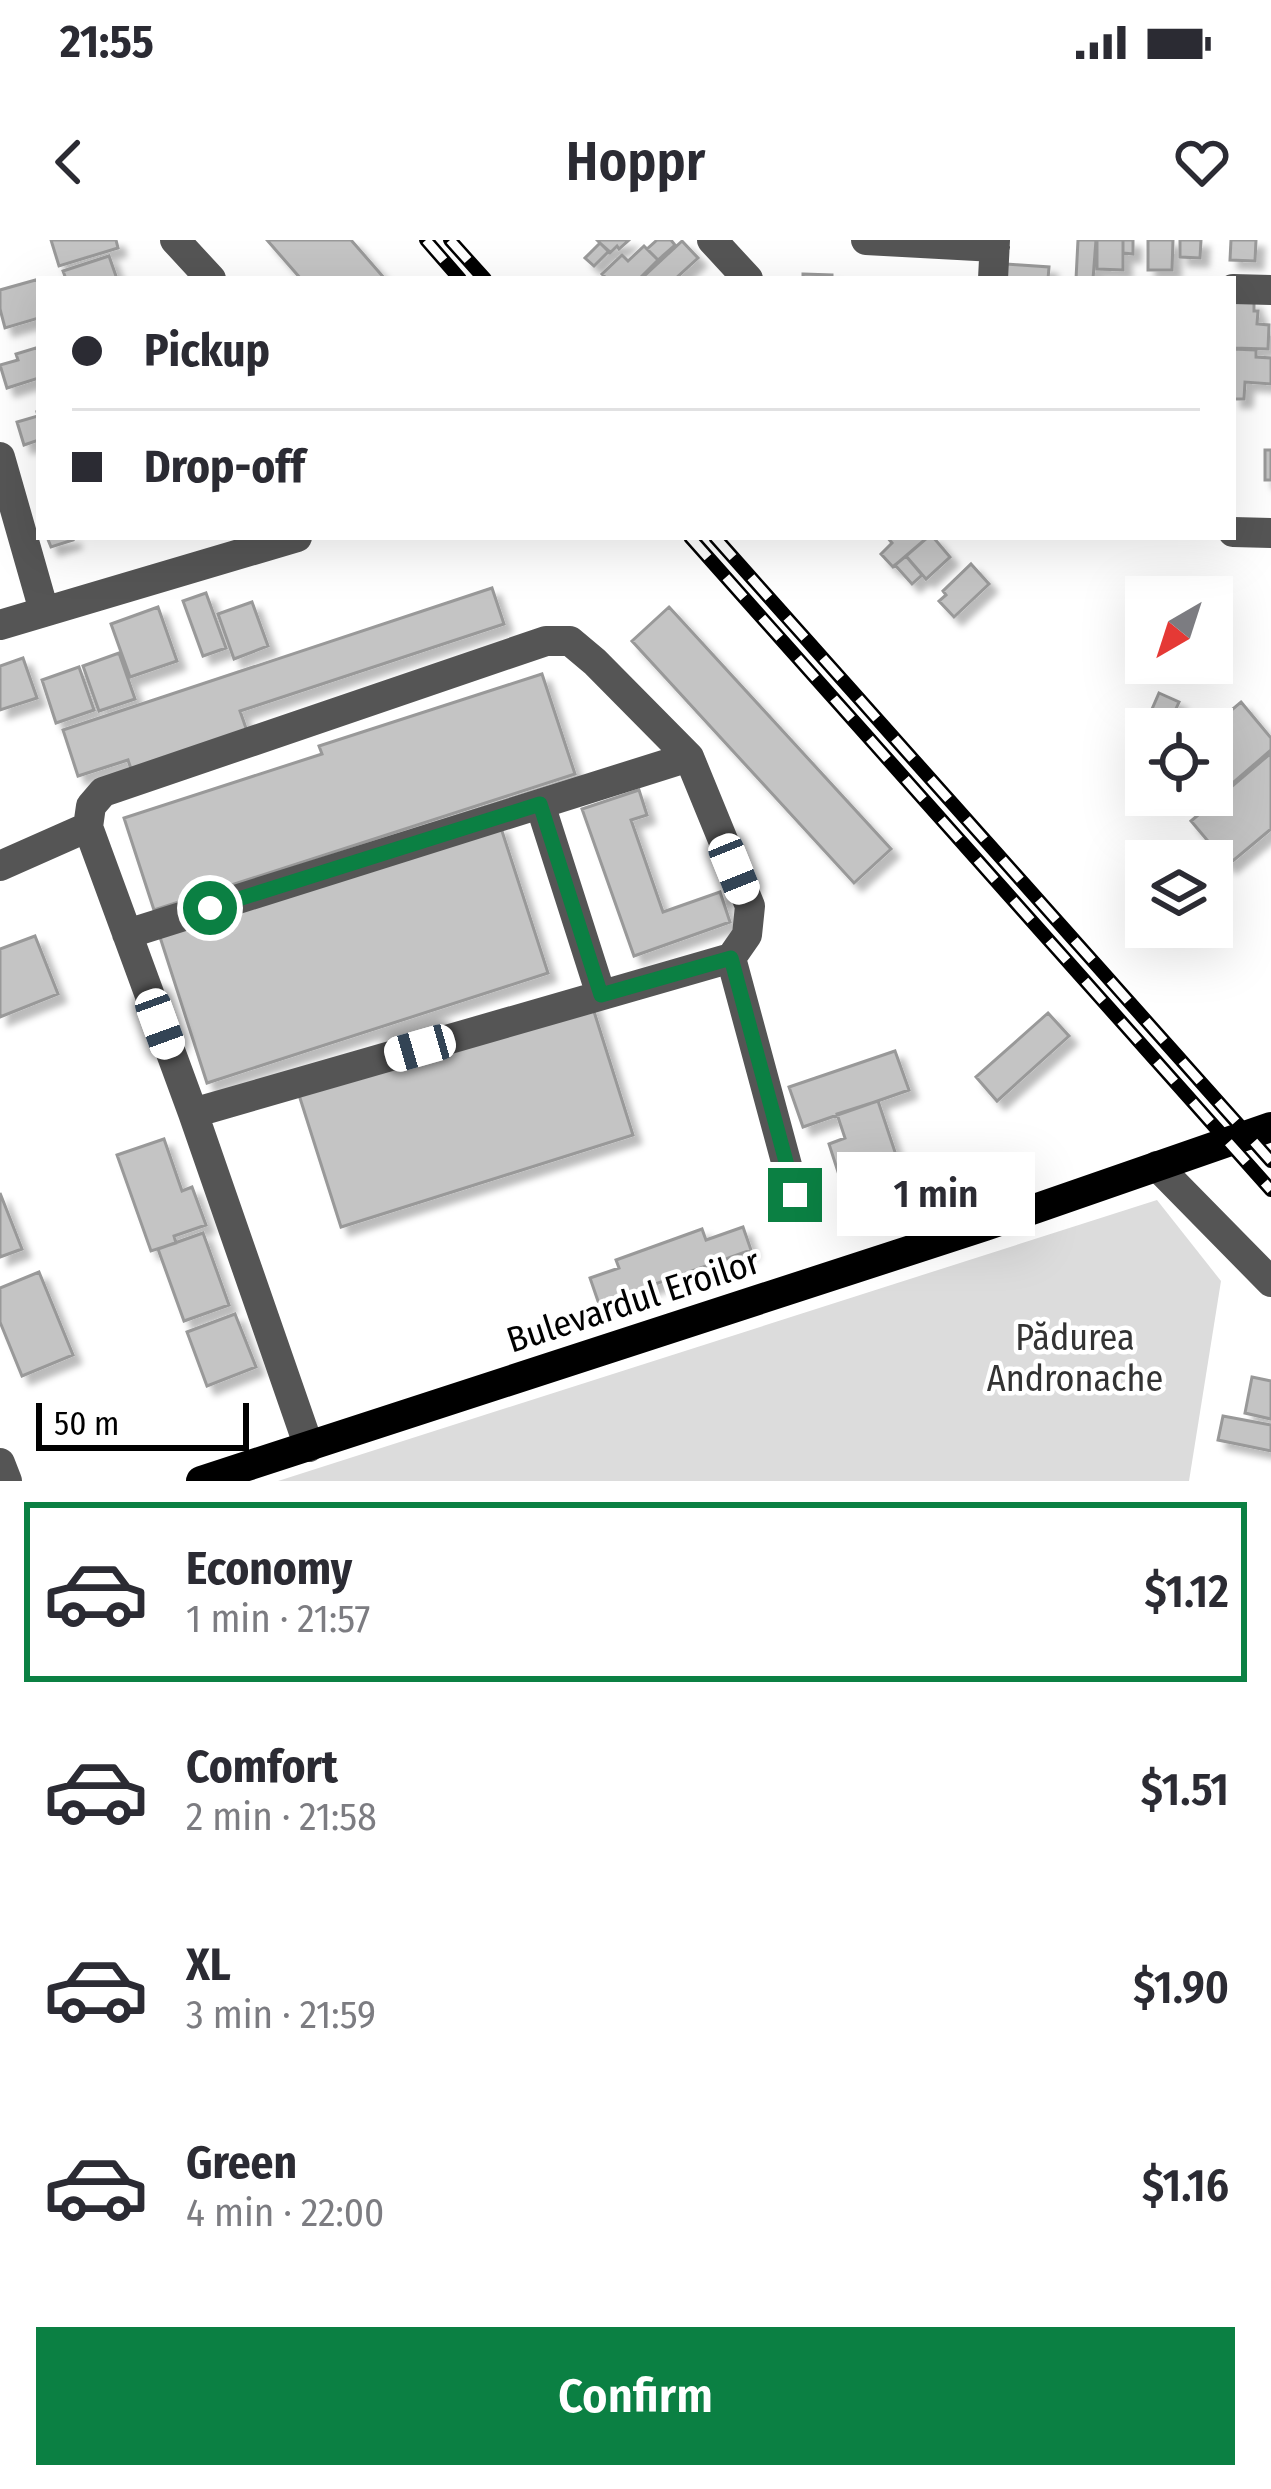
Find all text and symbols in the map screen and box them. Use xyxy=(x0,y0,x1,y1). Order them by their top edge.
text: 21:55 xyxy=(60,15,154,69)
icon: back xyxy=(36,129,102,195)
icon: heart xyxy=(1169,129,1235,195)
text: Hoppr xyxy=(566,130,705,194)
text: Pickup xyxy=(144,324,270,378)
text: Drop-off xyxy=(144,440,305,494)
north arrow xyxy=(1125,576,1233,684)
map controls xyxy=(1125,576,1233,948)
button: locate xyxy=(1125,708,1233,816)
car xyxy=(704,829,764,909)
button: layers xyxy=(1125,840,1233,948)
route start xyxy=(183,881,237,935)
car xyxy=(131,984,189,1064)
car xyxy=(380,1021,460,1075)
callout: 1 min xyxy=(837,1153,1035,1237)
route end xyxy=(768,1168,822,1222)
text: 1 min xyxy=(894,1171,978,1217)
street label: Bulevardul Eroilor xyxy=(501,1239,766,1363)
park label: Pădurea Andronache xyxy=(987,1316,1163,1401)
scale bar xyxy=(36,1397,249,1450)
text: 50 m xyxy=(54,1404,119,1444)
icon: car xyxy=(42,1538,150,1646)
text: Economy xyxy=(186,1542,352,1596)
text: $1.12 xyxy=(1144,1565,1229,1619)
text: 1 min · 21:57 xyxy=(186,1596,370,1642)
icon: car xyxy=(42,1736,150,1844)
text: Comfort xyxy=(186,1740,338,1794)
text: $1.51 xyxy=(1141,1763,1229,1817)
text: 2 min · 21:58 xyxy=(186,1794,377,1840)
icon: car xyxy=(42,1934,150,2042)
text: XL xyxy=(186,1938,231,1992)
text: $1.90 xyxy=(1133,1961,1229,2015)
text: 3 min · 21:59 xyxy=(186,1992,376,2038)
icon: car xyxy=(42,2132,150,2240)
text: Green xyxy=(186,2136,297,2190)
text: $1.16 xyxy=(1142,2159,1229,2213)
text: 4 min · 22:00 xyxy=(186,2190,384,2236)
button: Confirm xyxy=(36,2327,1235,2465)

